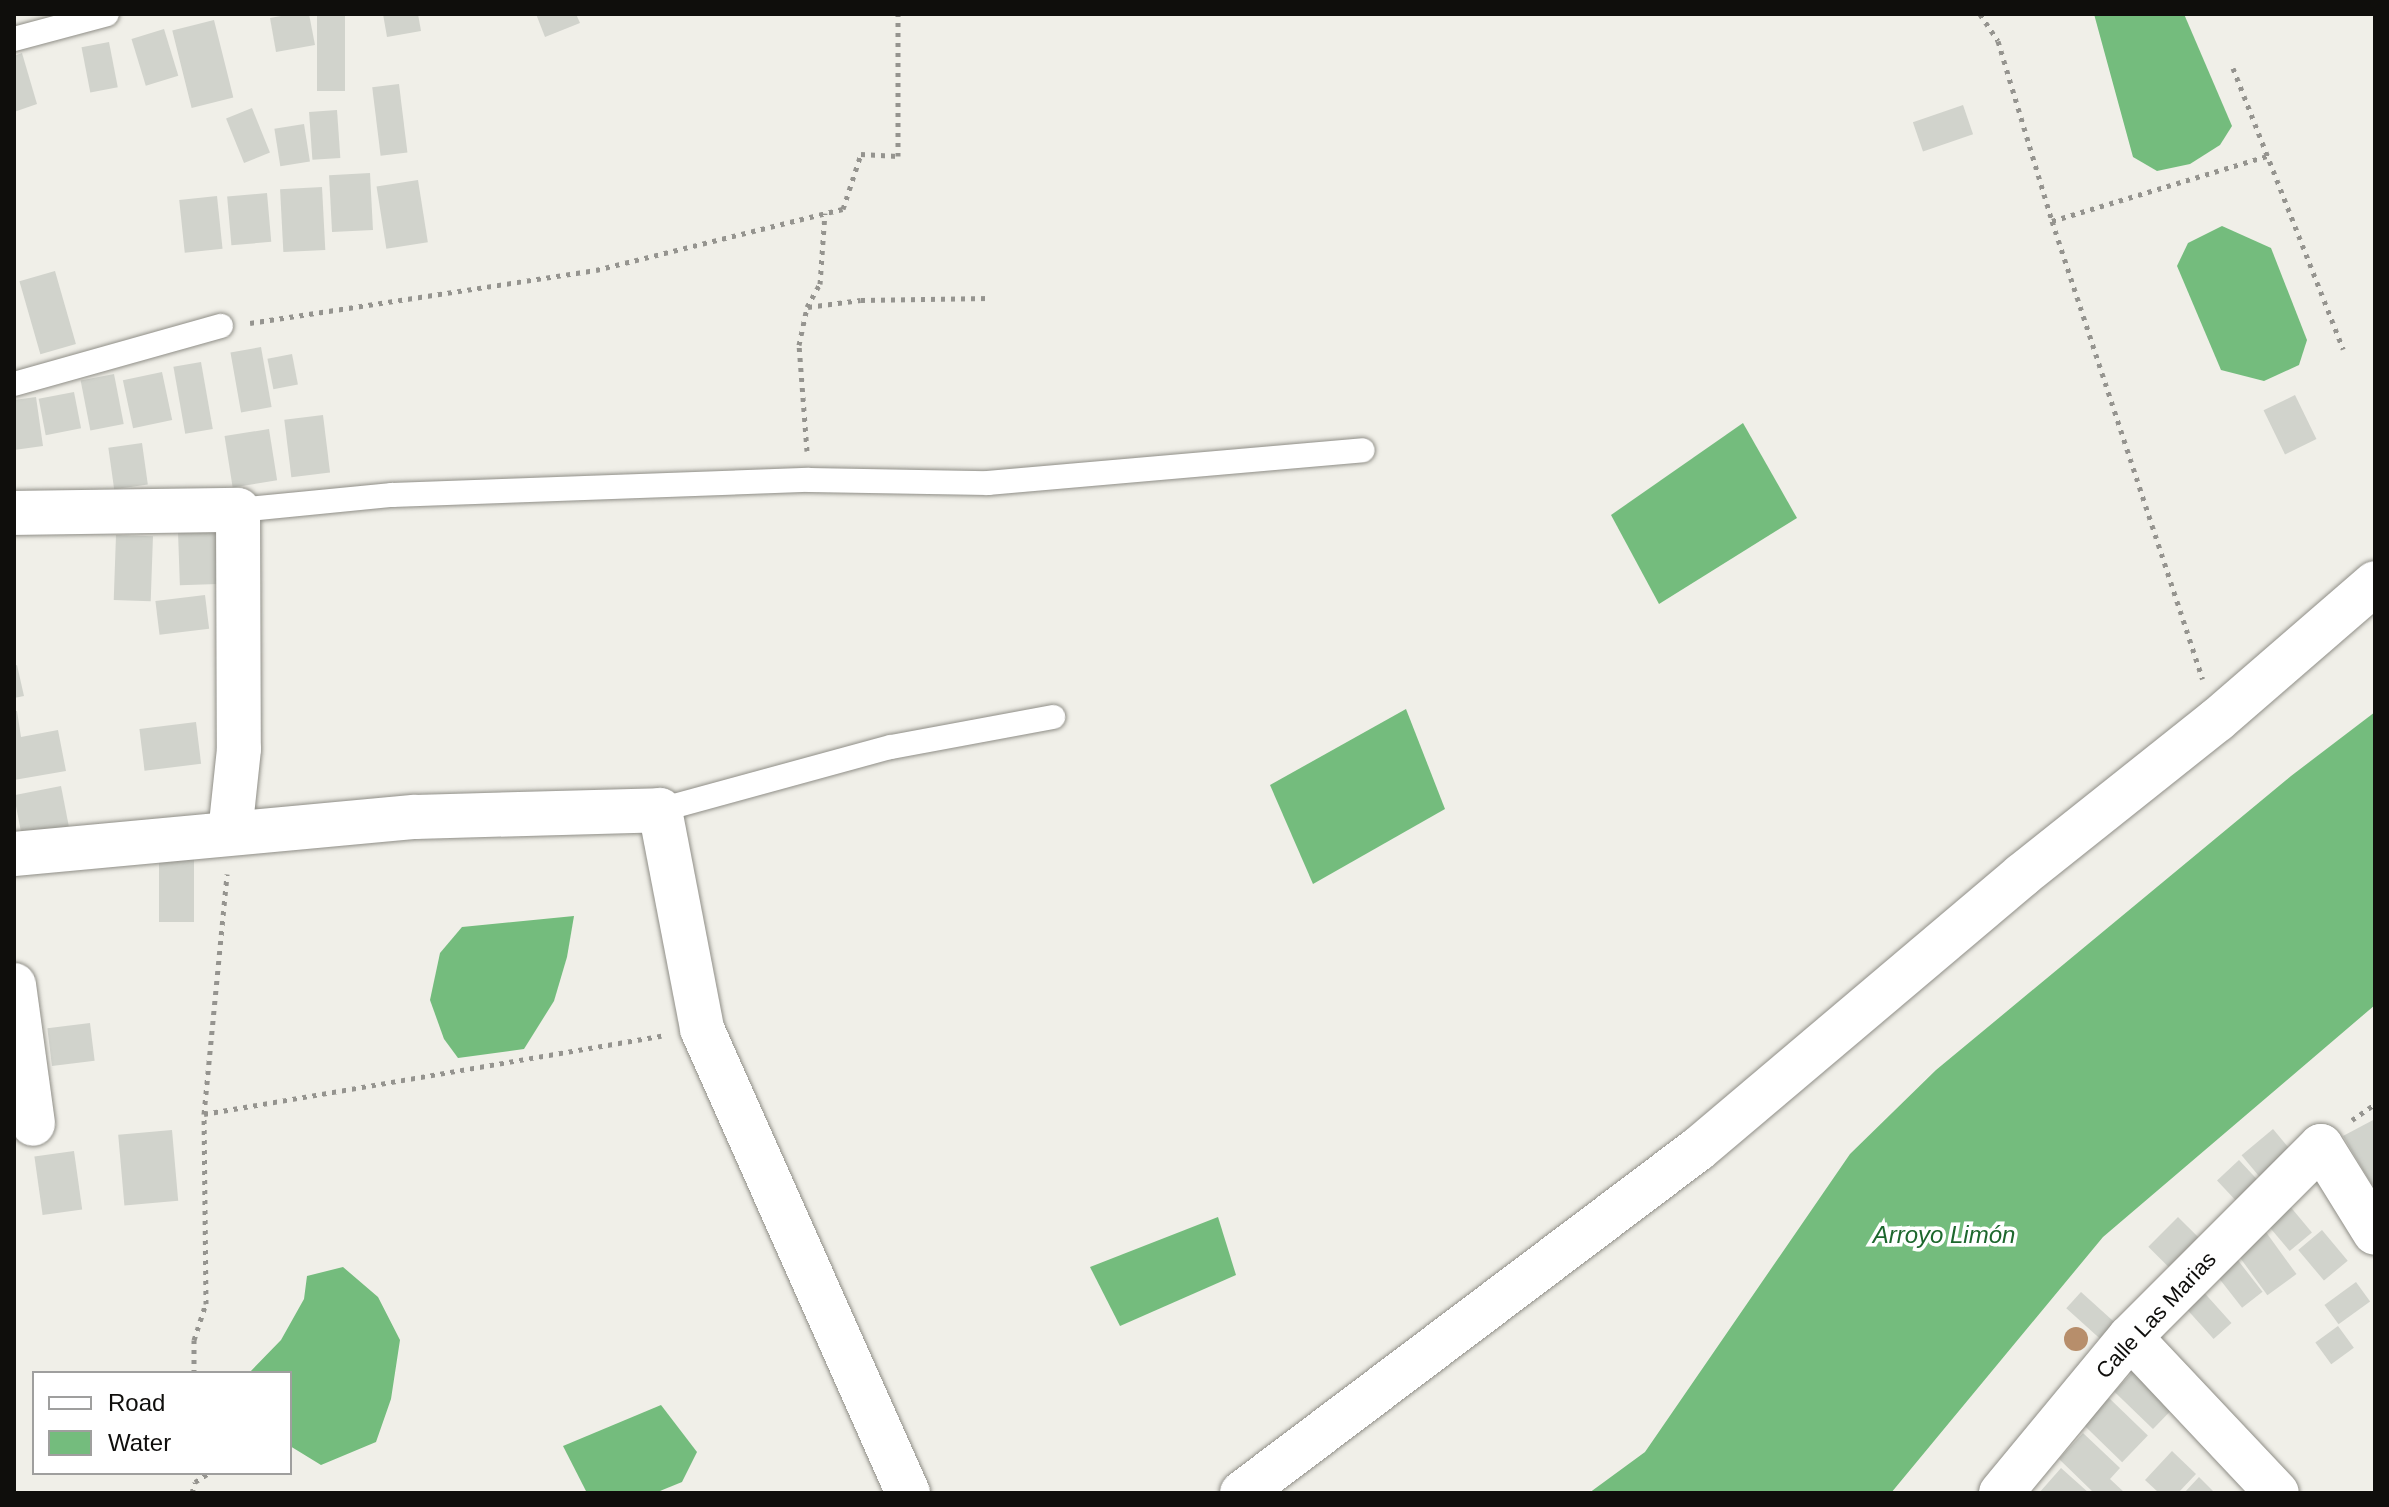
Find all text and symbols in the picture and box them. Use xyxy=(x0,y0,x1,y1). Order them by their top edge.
water label: Arroyo Limón xyxy=(1873,1221,2015,1249)
street label: Calle Las Marias xyxy=(2090,1246,2222,1384)
legend xyxy=(32,1371,292,1475)
text: Road xyxy=(108,1389,165,1416)
text: Water xyxy=(108,1429,171,1456)

